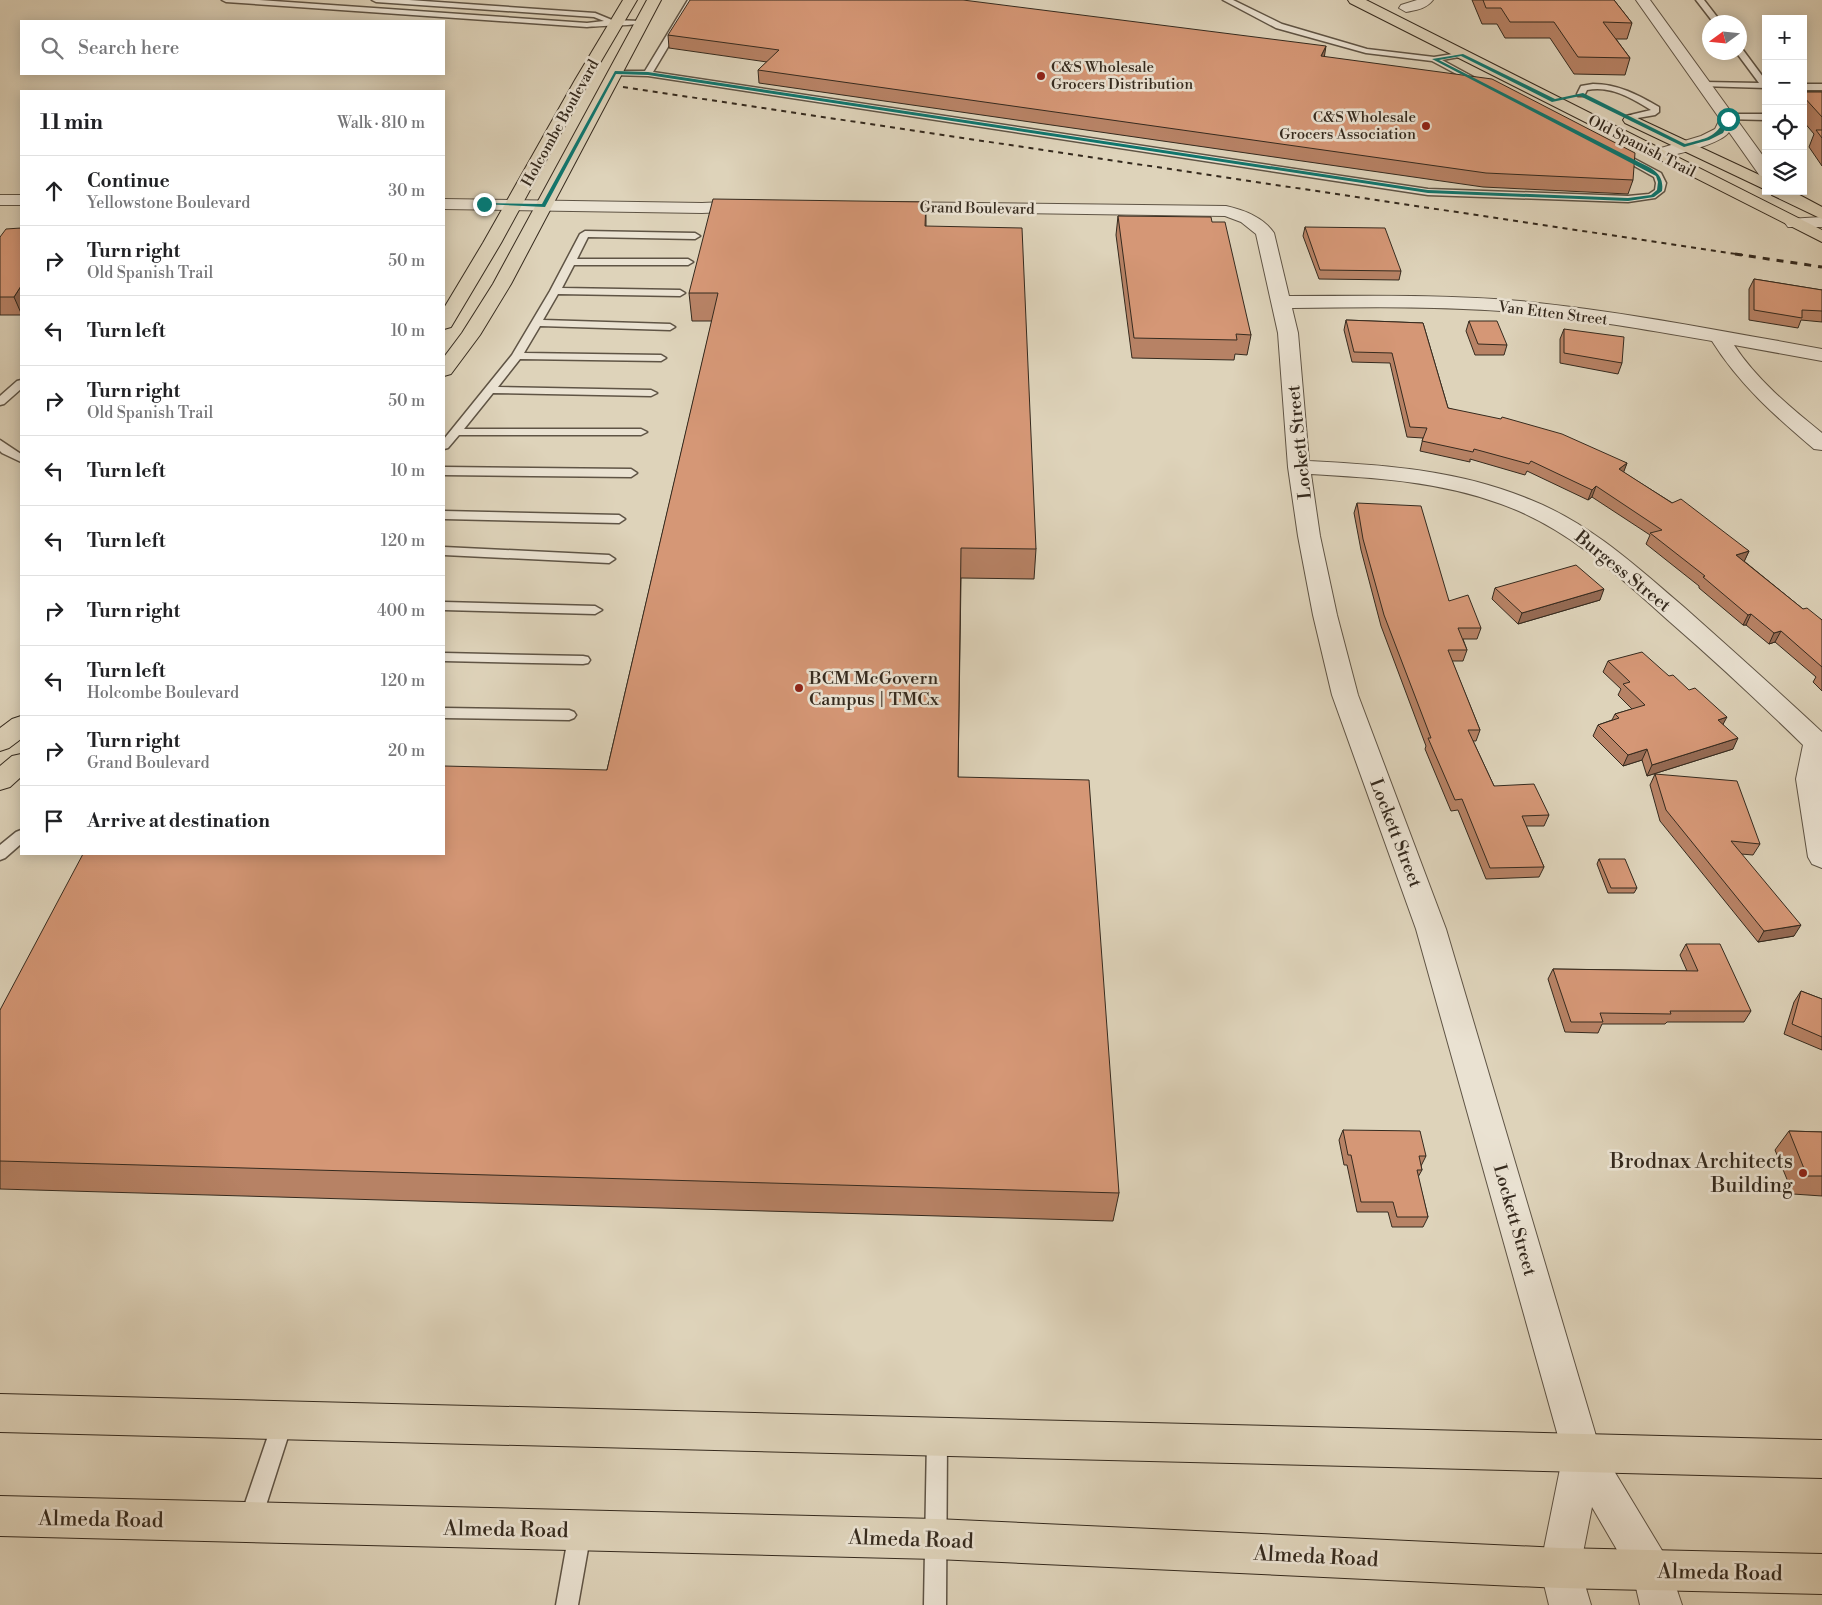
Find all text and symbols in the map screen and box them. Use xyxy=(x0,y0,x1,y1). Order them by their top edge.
north arrow xyxy=(1702,15,1747,60)
map controls xyxy=(1762,15,1807,195)
button: + xyxy=(1762,15,1807,60)
search box xyxy=(20,20,445,75)
icon: search xyxy=(38,34,66,62)
text: Search here xyxy=(78,36,179,60)
street label: Holcombe Boulevard xyxy=(518,56,604,190)
place label: C&S Wholesale Grocers Distribution xyxy=(1051,58,1193,94)
button: − xyxy=(1762,60,1807,105)
marker: C&S Wholesale Grocers Distribution xyxy=(1035,70,1047,82)
button: locate xyxy=(1762,105,1807,150)
place label: C&S Wholesale Grocers Association xyxy=(1279,108,1416,144)
route start xyxy=(1717,108,1740,131)
text: 11 min xyxy=(40,110,103,136)
street label: Old Spanish Trail xyxy=(1585,111,1699,182)
text: Walk · 810 m xyxy=(337,113,425,133)
marker: C&S Wholesale Grocers Association xyxy=(1420,120,1432,132)
button: layers xyxy=(1762,150,1807,195)
text: Continue xyxy=(87,169,170,193)
icon: ahead xyxy=(40,177,68,205)
text: 30 m xyxy=(388,181,425,201)
text: Yellowstone Boulevard xyxy=(87,193,250,213)
route end xyxy=(473,193,496,216)
street label: Grand Boulevard xyxy=(919,198,1035,219)
text: Turn right xyxy=(87,239,180,263)
icon: right xyxy=(40,247,68,275)
text: 50 m xyxy=(388,251,425,271)
text: Old Spanish Trail xyxy=(87,263,213,283)
street label: Van Etten Street xyxy=(1496,297,1610,330)
icon: left xyxy=(40,317,68,345)
text: Turn left xyxy=(87,319,166,343)
text: 10 m xyxy=(391,321,425,341)
text: Turn right xyxy=(87,379,180,403)
street label: Lockett Street xyxy=(1282,383,1317,500)
icon: right xyxy=(40,387,68,415)
text: 50 m xyxy=(388,391,425,411)
text: Old Spanish Trail xyxy=(87,403,213,423)
icon: left xyxy=(40,457,68,485)
text: Turn left xyxy=(87,459,166,483)
text: 10 m xyxy=(391,461,425,481)
street label: Burgess Street xyxy=(1569,525,1676,618)
icon: left xyxy=(40,527,68,555)
text: Turn left xyxy=(87,529,166,553)
text: 120 m xyxy=(381,531,425,551)
icon: right xyxy=(40,597,68,625)
text: Turn right xyxy=(87,599,180,623)
text: 400 m xyxy=(377,601,425,621)
text: Turn left xyxy=(87,659,166,683)
icon: left xyxy=(40,667,68,695)
place label: BCM McGovern Campus | TMCx xyxy=(808,667,940,711)
text: 120 m xyxy=(381,671,425,691)
marker: BCM McGovern Campus | TMCx xyxy=(793,682,805,694)
text: Holcombe Boulevard xyxy=(87,683,239,703)
text: Turn right xyxy=(87,729,180,753)
icon: right xyxy=(40,737,68,765)
text: 20 m xyxy=(388,741,425,761)
text: Grand Boulevard xyxy=(87,753,210,773)
street label: Lockett Street xyxy=(1364,775,1427,891)
icon: arrive xyxy=(40,807,68,835)
text: Arrive at destination xyxy=(87,809,270,833)
place label: Brodnax Architects Building xyxy=(1609,1149,1793,1199)
street label: Lockett Street xyxy=(1488,1162,1542,1279)
marker: Brodnax Architects Building xyxy=(1797,1167,1809,1179)
street label: Almeda Road xyxy=(37,1506,164,1534)
street label: Almeda Road xyxy=(442,1516,569,1544)
street label: Almeda Road xyxy=(847,1525,974,1555)
street label: Almeda Road xyxy=(1252,1541,1379,1573)
street label: Almeda Road xyxy=(1656,1559,1783,1587)

